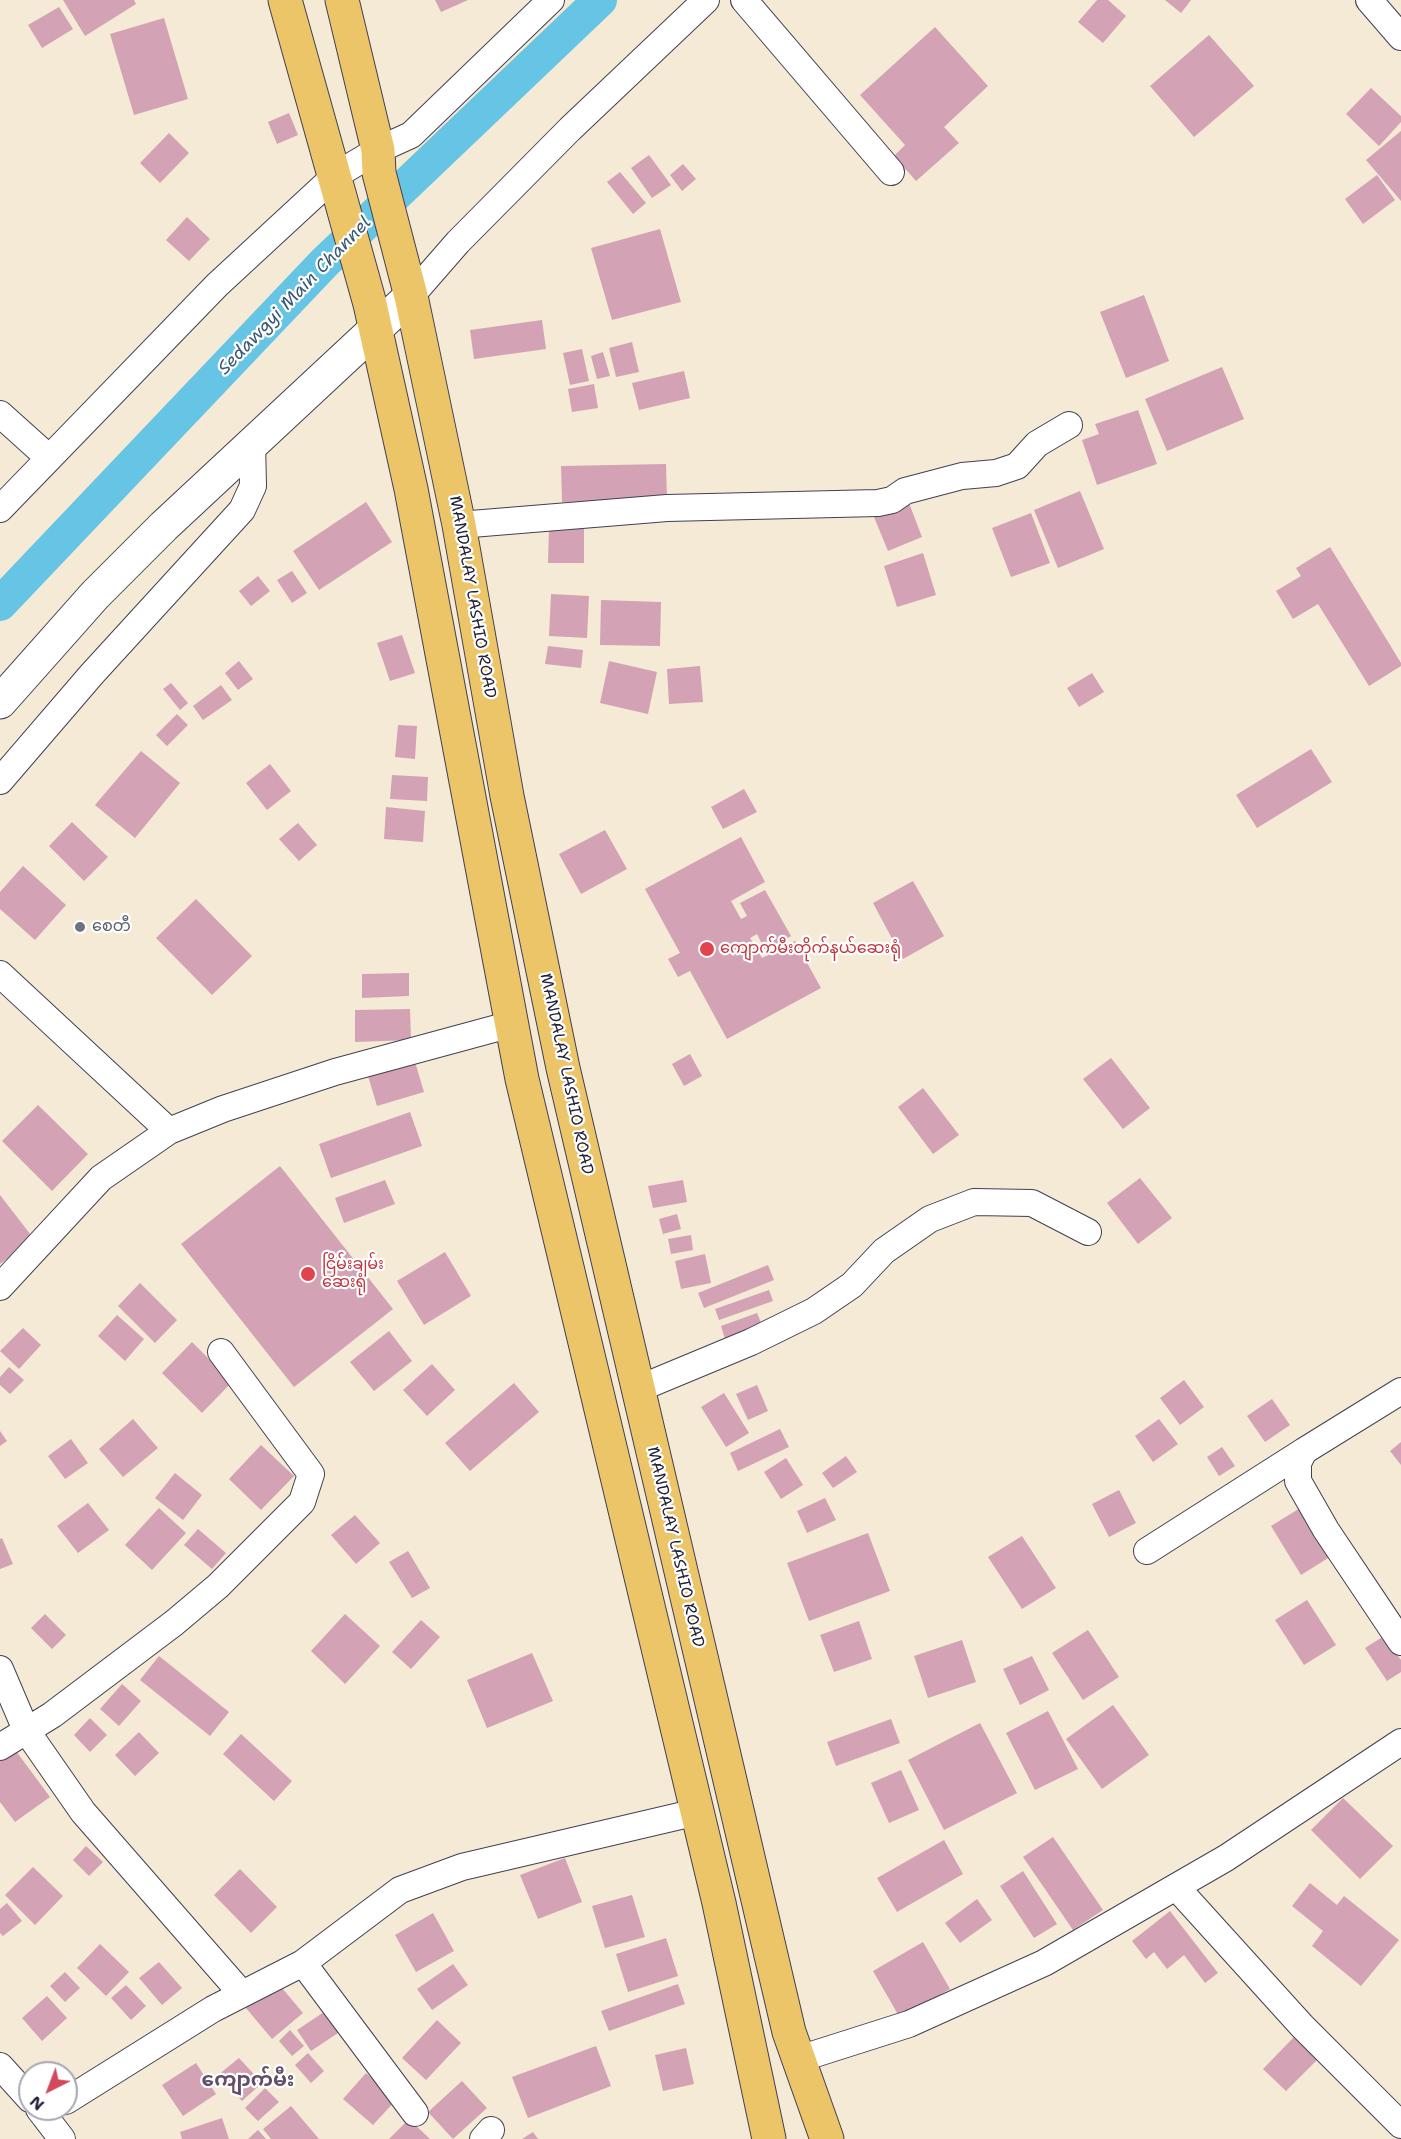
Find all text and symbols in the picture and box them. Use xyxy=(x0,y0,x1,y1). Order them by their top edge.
water label: Sedawgyi Main Channel xyxy=(214,212,376,380)
street label: MANDALAY LASHIO ROAD xyxy=(445,494,499,700)
place label: စေတီ xyxy=(92,917,131,937)
marker: စေတီ xyxy=(73,920,87,934)
place label: ကျောက်မီးတိုက်နယ်ဆေးရုံ xyxy=(720,939,901,959)
marker: ကျောက်မီးတိုက်နယ်ဆေးရုံ xyxy=(698,940,716,958)
street label: MANDALAY LASHIO ROAD xyxy=(535,972,597,1176)
place label: ငြိမ်းချမ်း ဆေးရုံ xyxy=(322,1255,384,1293)
marker: ငြိမ်းချမ်း ဆေးရုံ xyxy=(299,1265,317,1283)
street label: MANDALAY LASHIO ROAD xyxy=(643,1445,707,1649)
north arrow xyxy=(18,2061,78,2121)
district label: ကျောက်မီး xyxy=(202,2069,294,2093)
text: N xyxy=(25,2091,49,2115)

